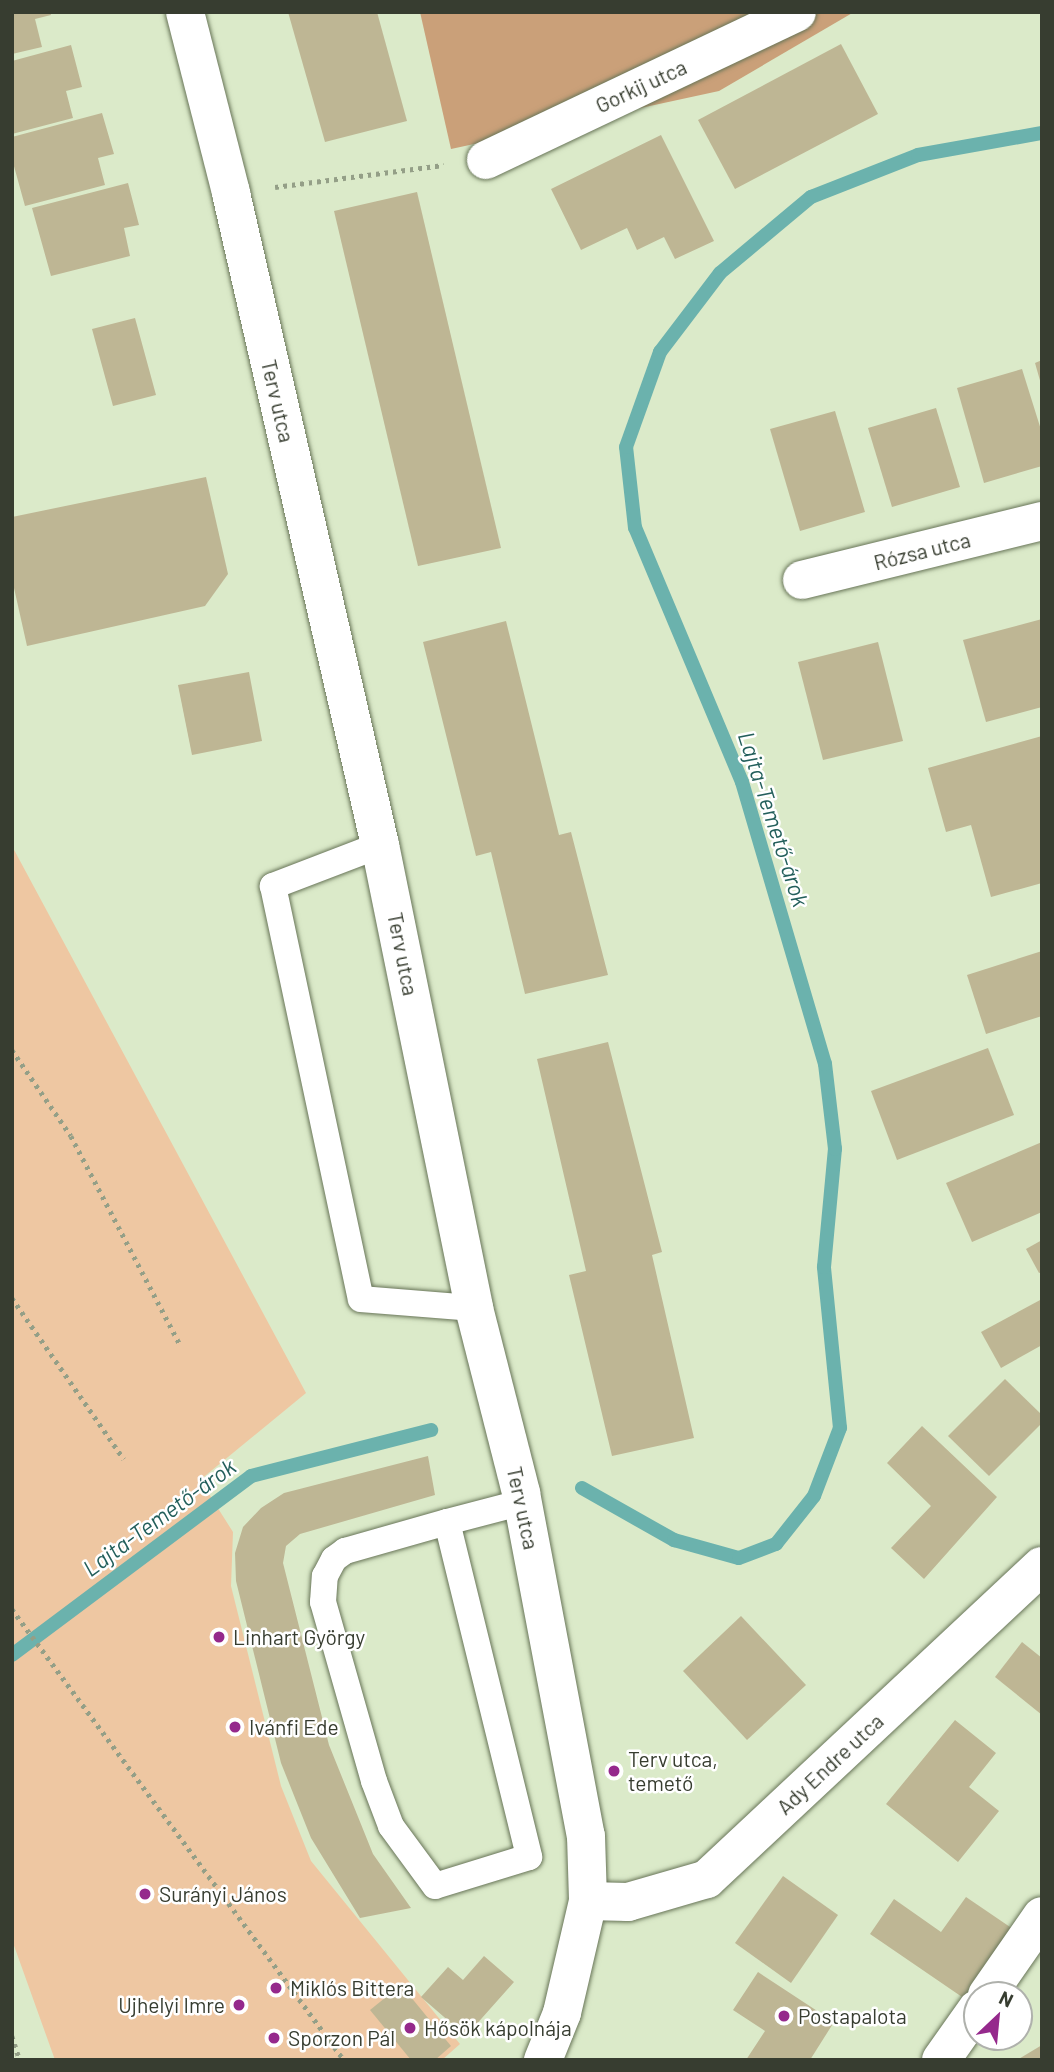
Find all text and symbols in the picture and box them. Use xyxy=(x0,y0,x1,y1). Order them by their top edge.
street label: Gorkij utca xyxy=(592,54,690,118)
street label: Terv utca xyxy=(256,357,300,445)
street label: Rózsa utca xyxy=(871,527,973,575)
water label: Lajta-Temető-árok xyxy=(733,728,815,910)
street label: Terv utca xyxy=(383,910,423,998)
water label: Lajta-Temető-árok xyxy=(77,1452,241,1582)
street label: Terv utca xyxy=(502,1464,544,1552)
place label: Linhart György xyxy=(233,1624,365,1650)
marker: Linhart György xyxy=(211,1629,227,1645)
street label: Ady Endre utca xyxy=(772,1708,888,1820)
place label: Ivánfi Ede xyxy=(249,1714,339,1740)
marker: Ivánfi Ede xyxy=(227,1719,243,1735)
place label: Terv utca, temető xyxy=(628,1746,718,1796)
marker: Terv utca, temető xyxy=(606,1763,622,1779)
place label: Surányi János xyxy=(159,1881,287,1907)
marker: Surányi János xyxy=(137,1886,153,1902)
place label: Miklós Bittera xyxy=(290,1975,414,2001)
marker: Miklós Bittera xyxy=(268,1980,284,1996)
north arrow xyxy=(963,1981,1033,2051)
text: N xyxy=(996,1985,1017,2012)
place label: Ujhelyi Imre xyxy=(118,1992,225,2018)
marker: Ujhelyi Imre xyxy=(231,1997,247,2013)
place label: Postapalota xyxy=(798,2003,907,2029)
marker: Postapalota xyxy=(776,2008,792,2024)
place label: Hősök kápolnája xyxy=(424,2015,572,2041)
marker: Hősök kápolnája xyxy=(402,2020,418,2036)
place label: Sporzon Pál xyxy=(288,2025,395,2051)
marker: Sporzon Pál xyxy=(266,2030,282,2046)

